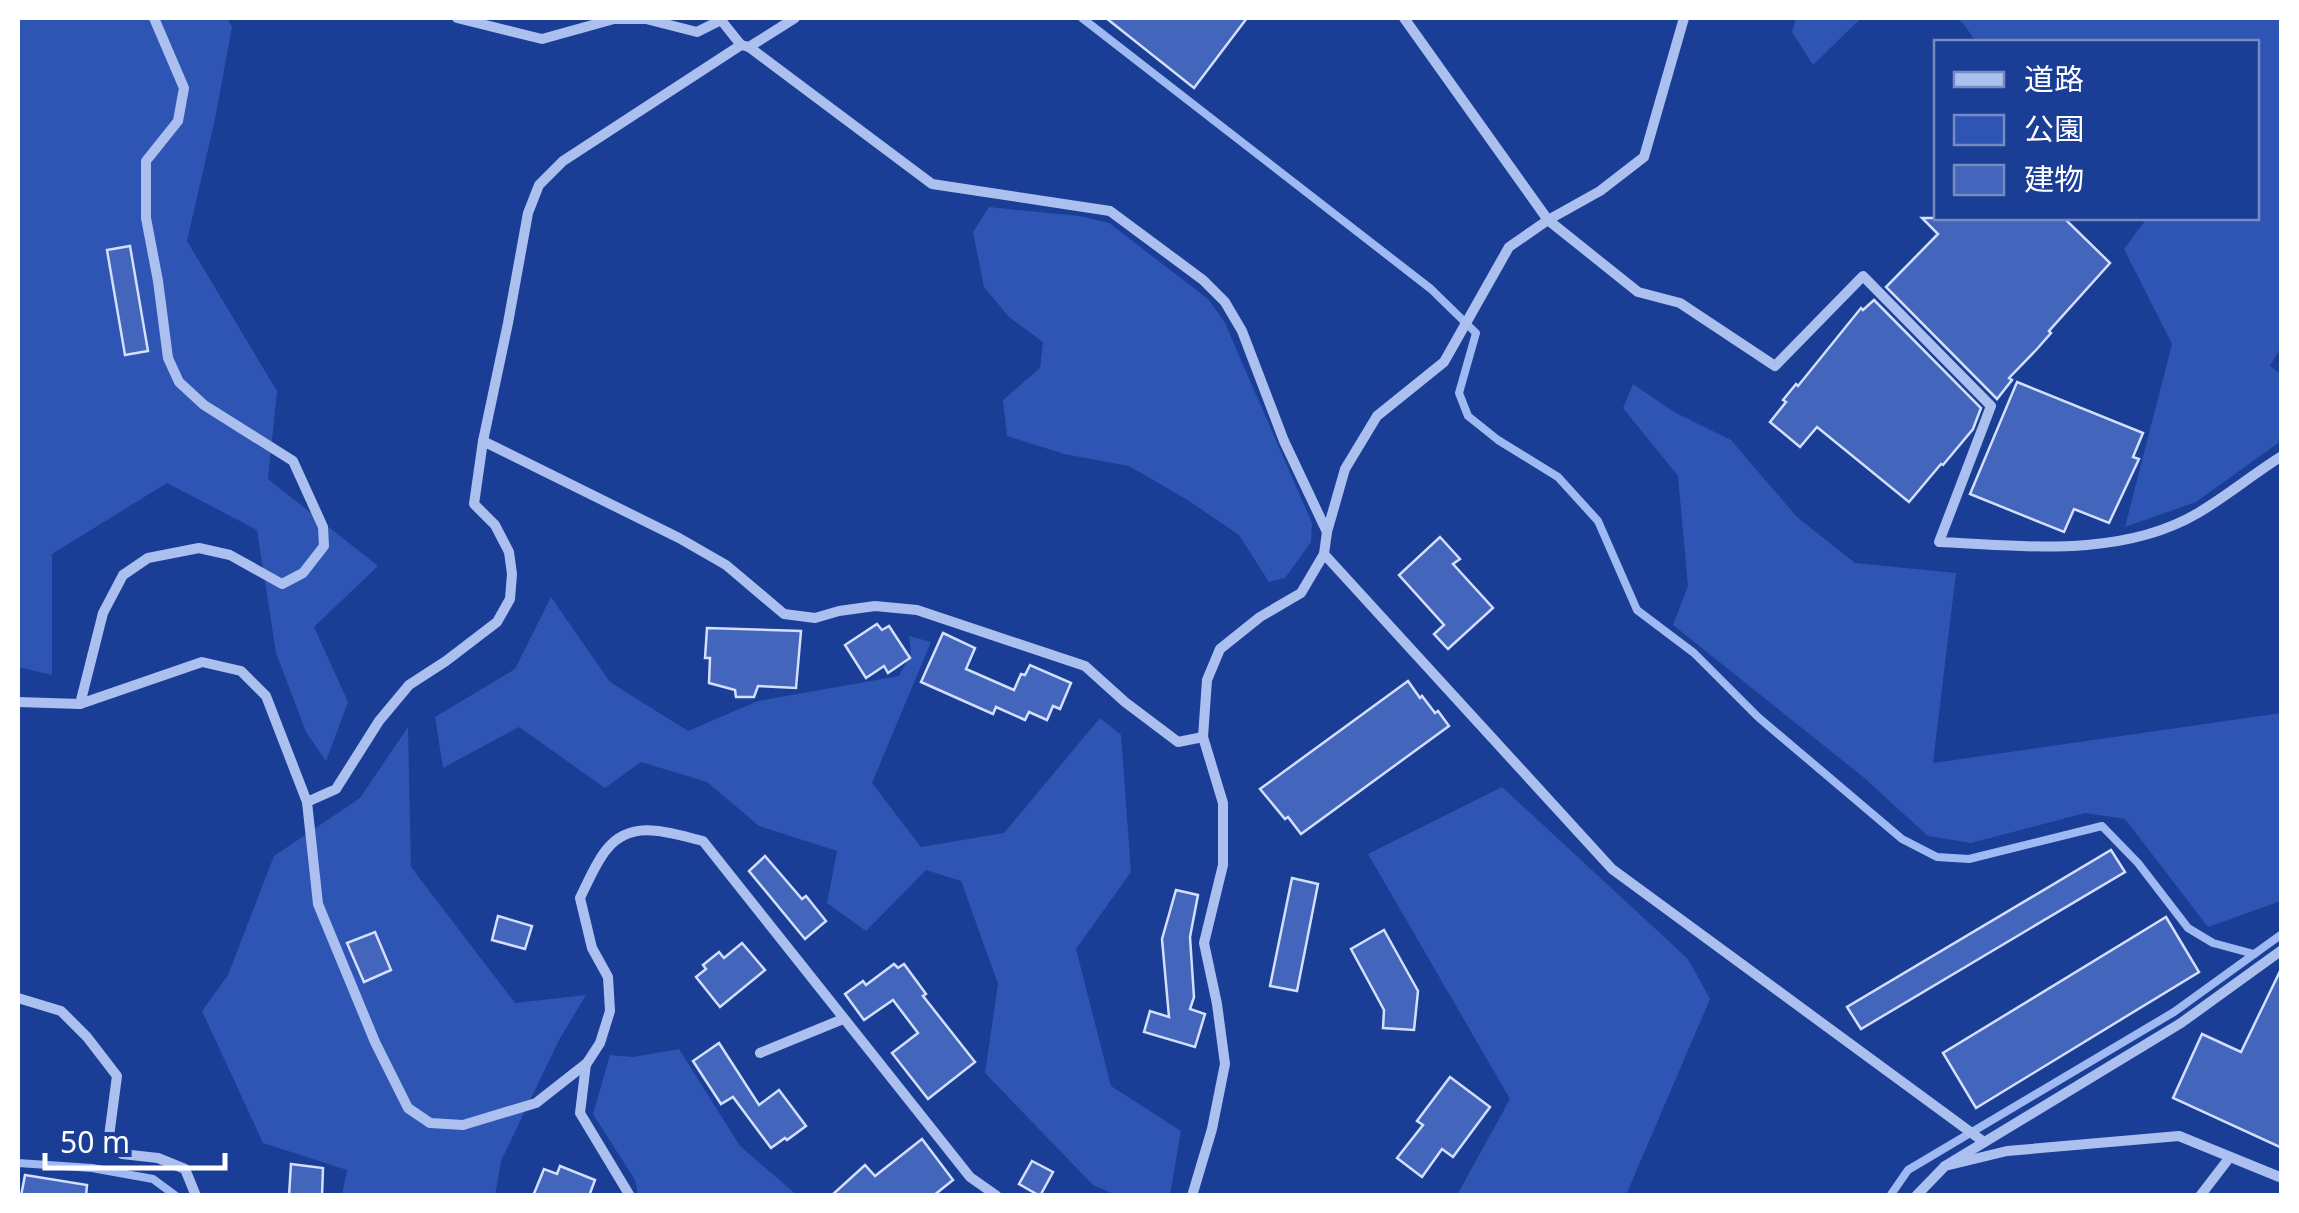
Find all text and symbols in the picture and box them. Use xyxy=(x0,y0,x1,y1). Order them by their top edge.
legend xyxy=(1934,40,2259,220)
text: 道路 xyxy=(2024,58,2084,99)
text: 公園 xyxy=(2024,108,2084,149)
text: 建物 xyxy=(2024,158,2084,199)
scale bar xyxy=(45,1108,225,1170)
text: 50 m xyxy=(60,1121,130,1162)

